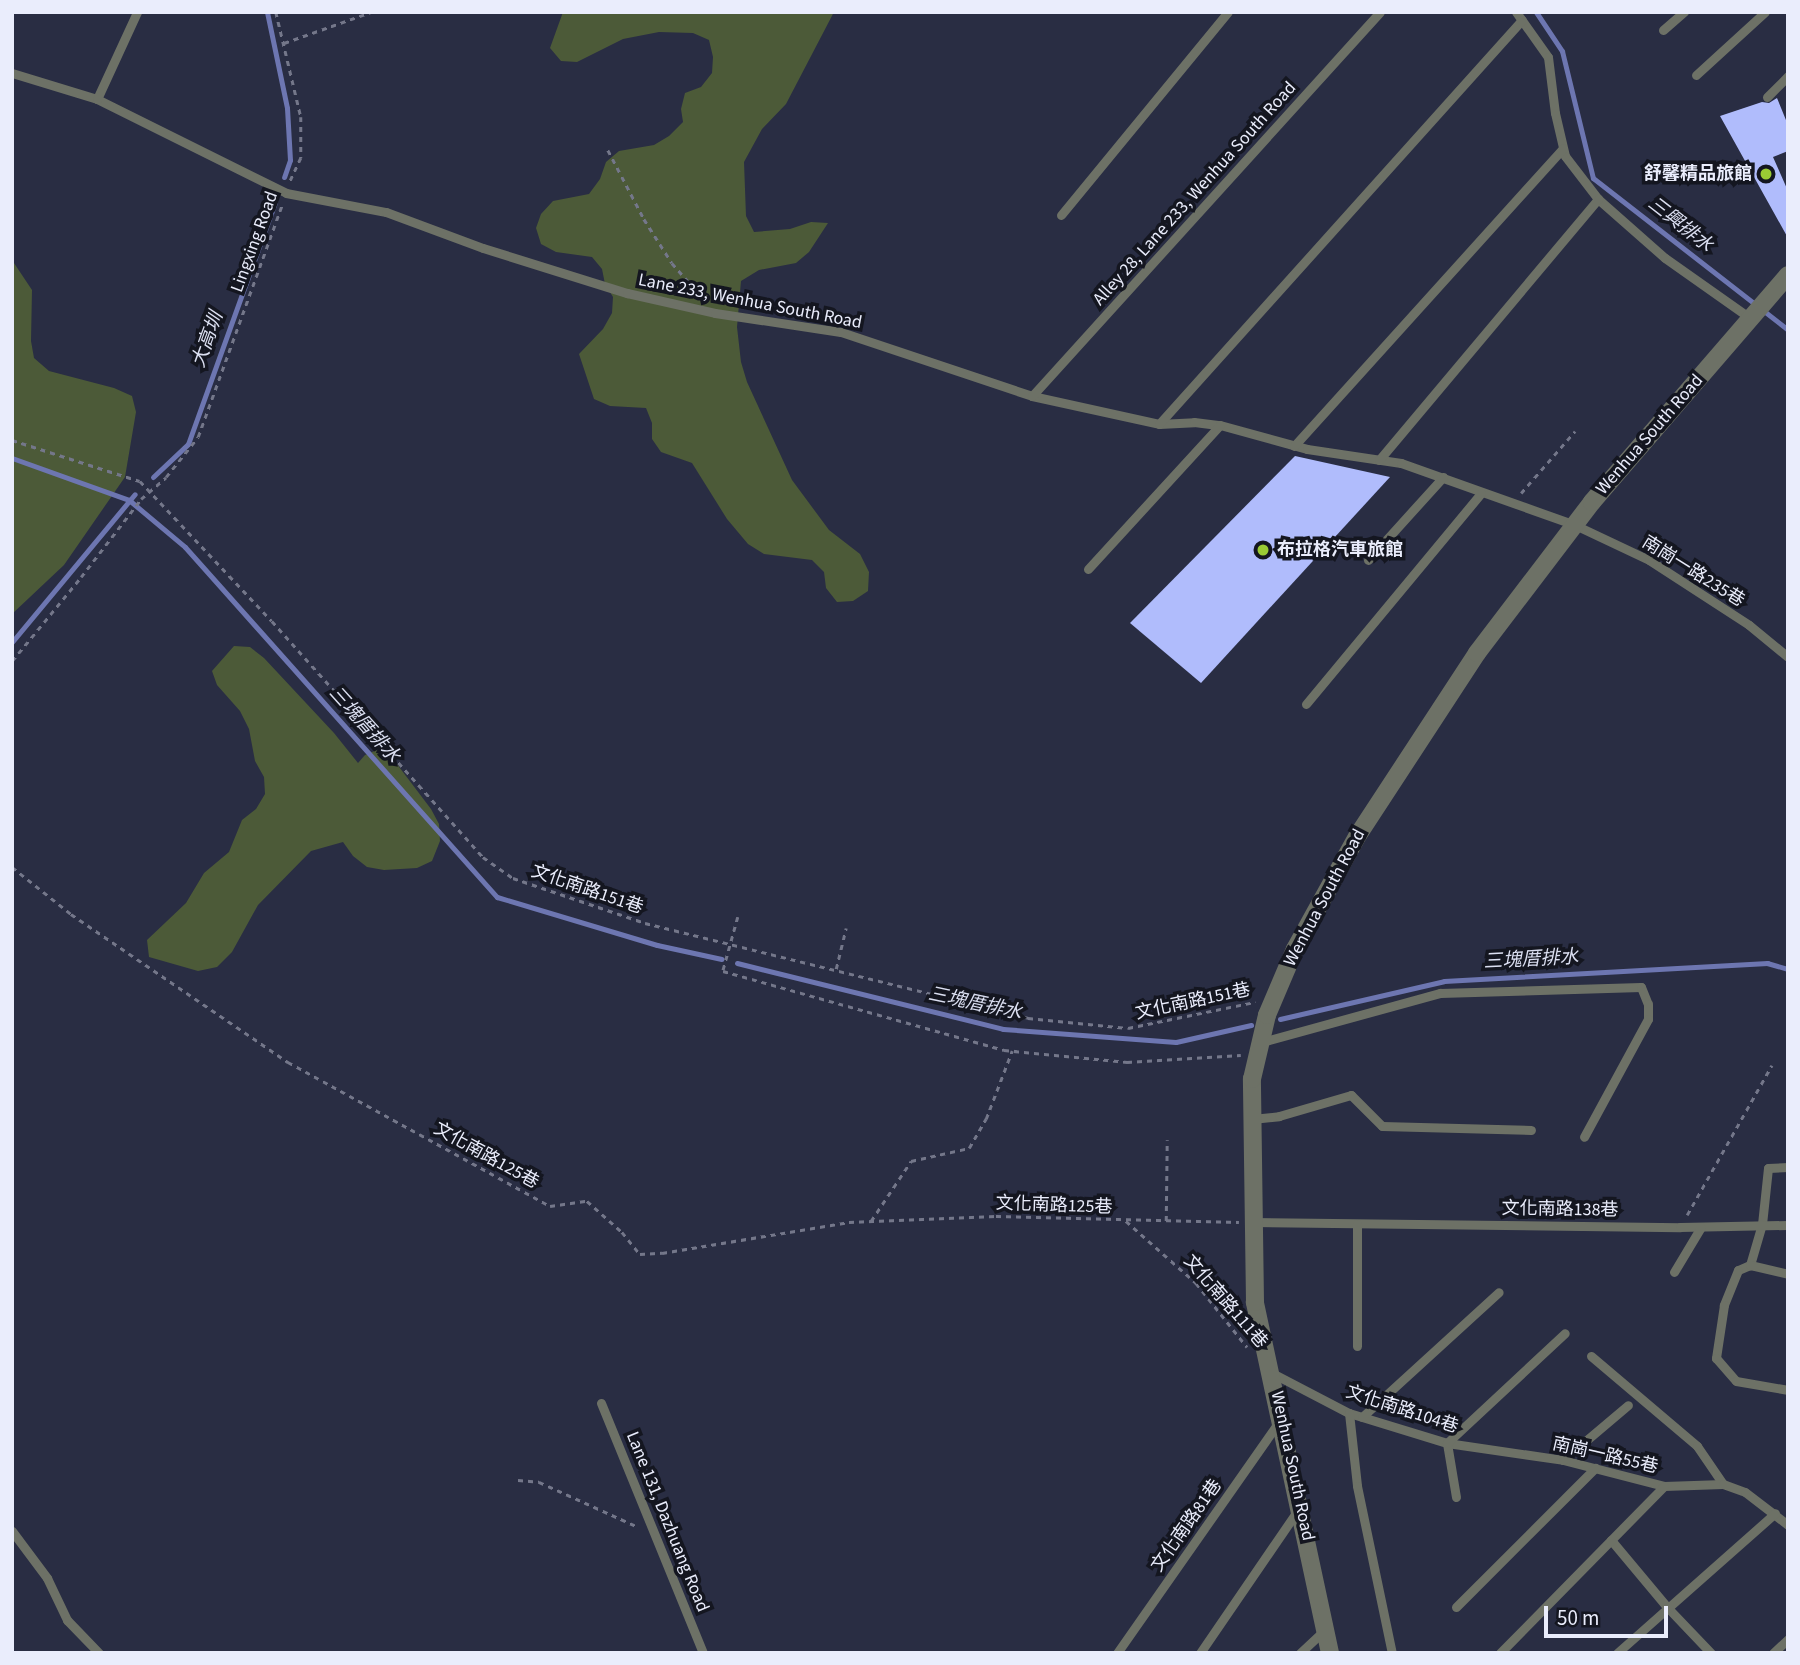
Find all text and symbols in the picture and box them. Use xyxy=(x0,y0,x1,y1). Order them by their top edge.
street label: Alley 28, Lane 233, Wenhua South Road xyxy=(1089,78,1301,310)
place label: 舒馨精品旅館 xyxy=(1644,163,1752,185)
marker: 舒馨精品旅館 xyxy=(1758,166,1774,182)
street label: Lingxing Road xyxy=(227,189,283,295)
water label: 三興排水 xyxy=(1643,193,1717,257)
street label: Lane 233, Wenhua South Road xyxy=(636,270,864,334)
water label: 大高圳 xyxy=(188,309,228,371)
street label: Wenhua South Road xyxy=(1592,370,1708,500)
street label: 南崗一路235巷 xyxy=(1638,532,1748,612)
place label: 布拉格汽車旅館 xyxy=(1277,539,1403,561)
marker: 布拉格汽車旅館 xyxy=(1255,542,1271,558)
water label: 三塊厝排水 xyxy=(324,682,404,768)
street label: Wenhua South Road xyxy=(1280,826,1370,970)
street label: 文化南路151巷 xyxy=(528,861,646,919)
water label: 三塊厝排水 xyxy=(1483,946,1579,974)
street label: 文化南路151巷 xyxy=(1134,979,1252,1025)
water label: 三塊厝排水 xyxy=(926,983,1024,1025)
street label: 文化南路125巷 xyxy=(430,1118,542,1194)
street label: 文化南路125巷 xyxy=(995,1193,1113,1219)
street label: 文化南路138巷 xyxy=(1501,1198,1619,1222)
street label: 文化南路111巷 xyxy=(1179,1251,1271,1353)
street label: 文化南路104巷 xyxy=(1343,1382,1461,1438)
street label: Wenhua South Road xyxy=(1266,1389,1318,1543)
street label: Lane 131, Dazhuang Road xyxy=(621,1429,713,1615)
street label: 南崗一路55巷 xyxy=(1550,1433,1660,1479)
street label: 文化南路81巷 xyxy=(1147,1476,1227,1576)
scale bar xyxy=(1548,1592,1672,1636)
text: 50 m xyxy=(1557,1603,1599,1633)

